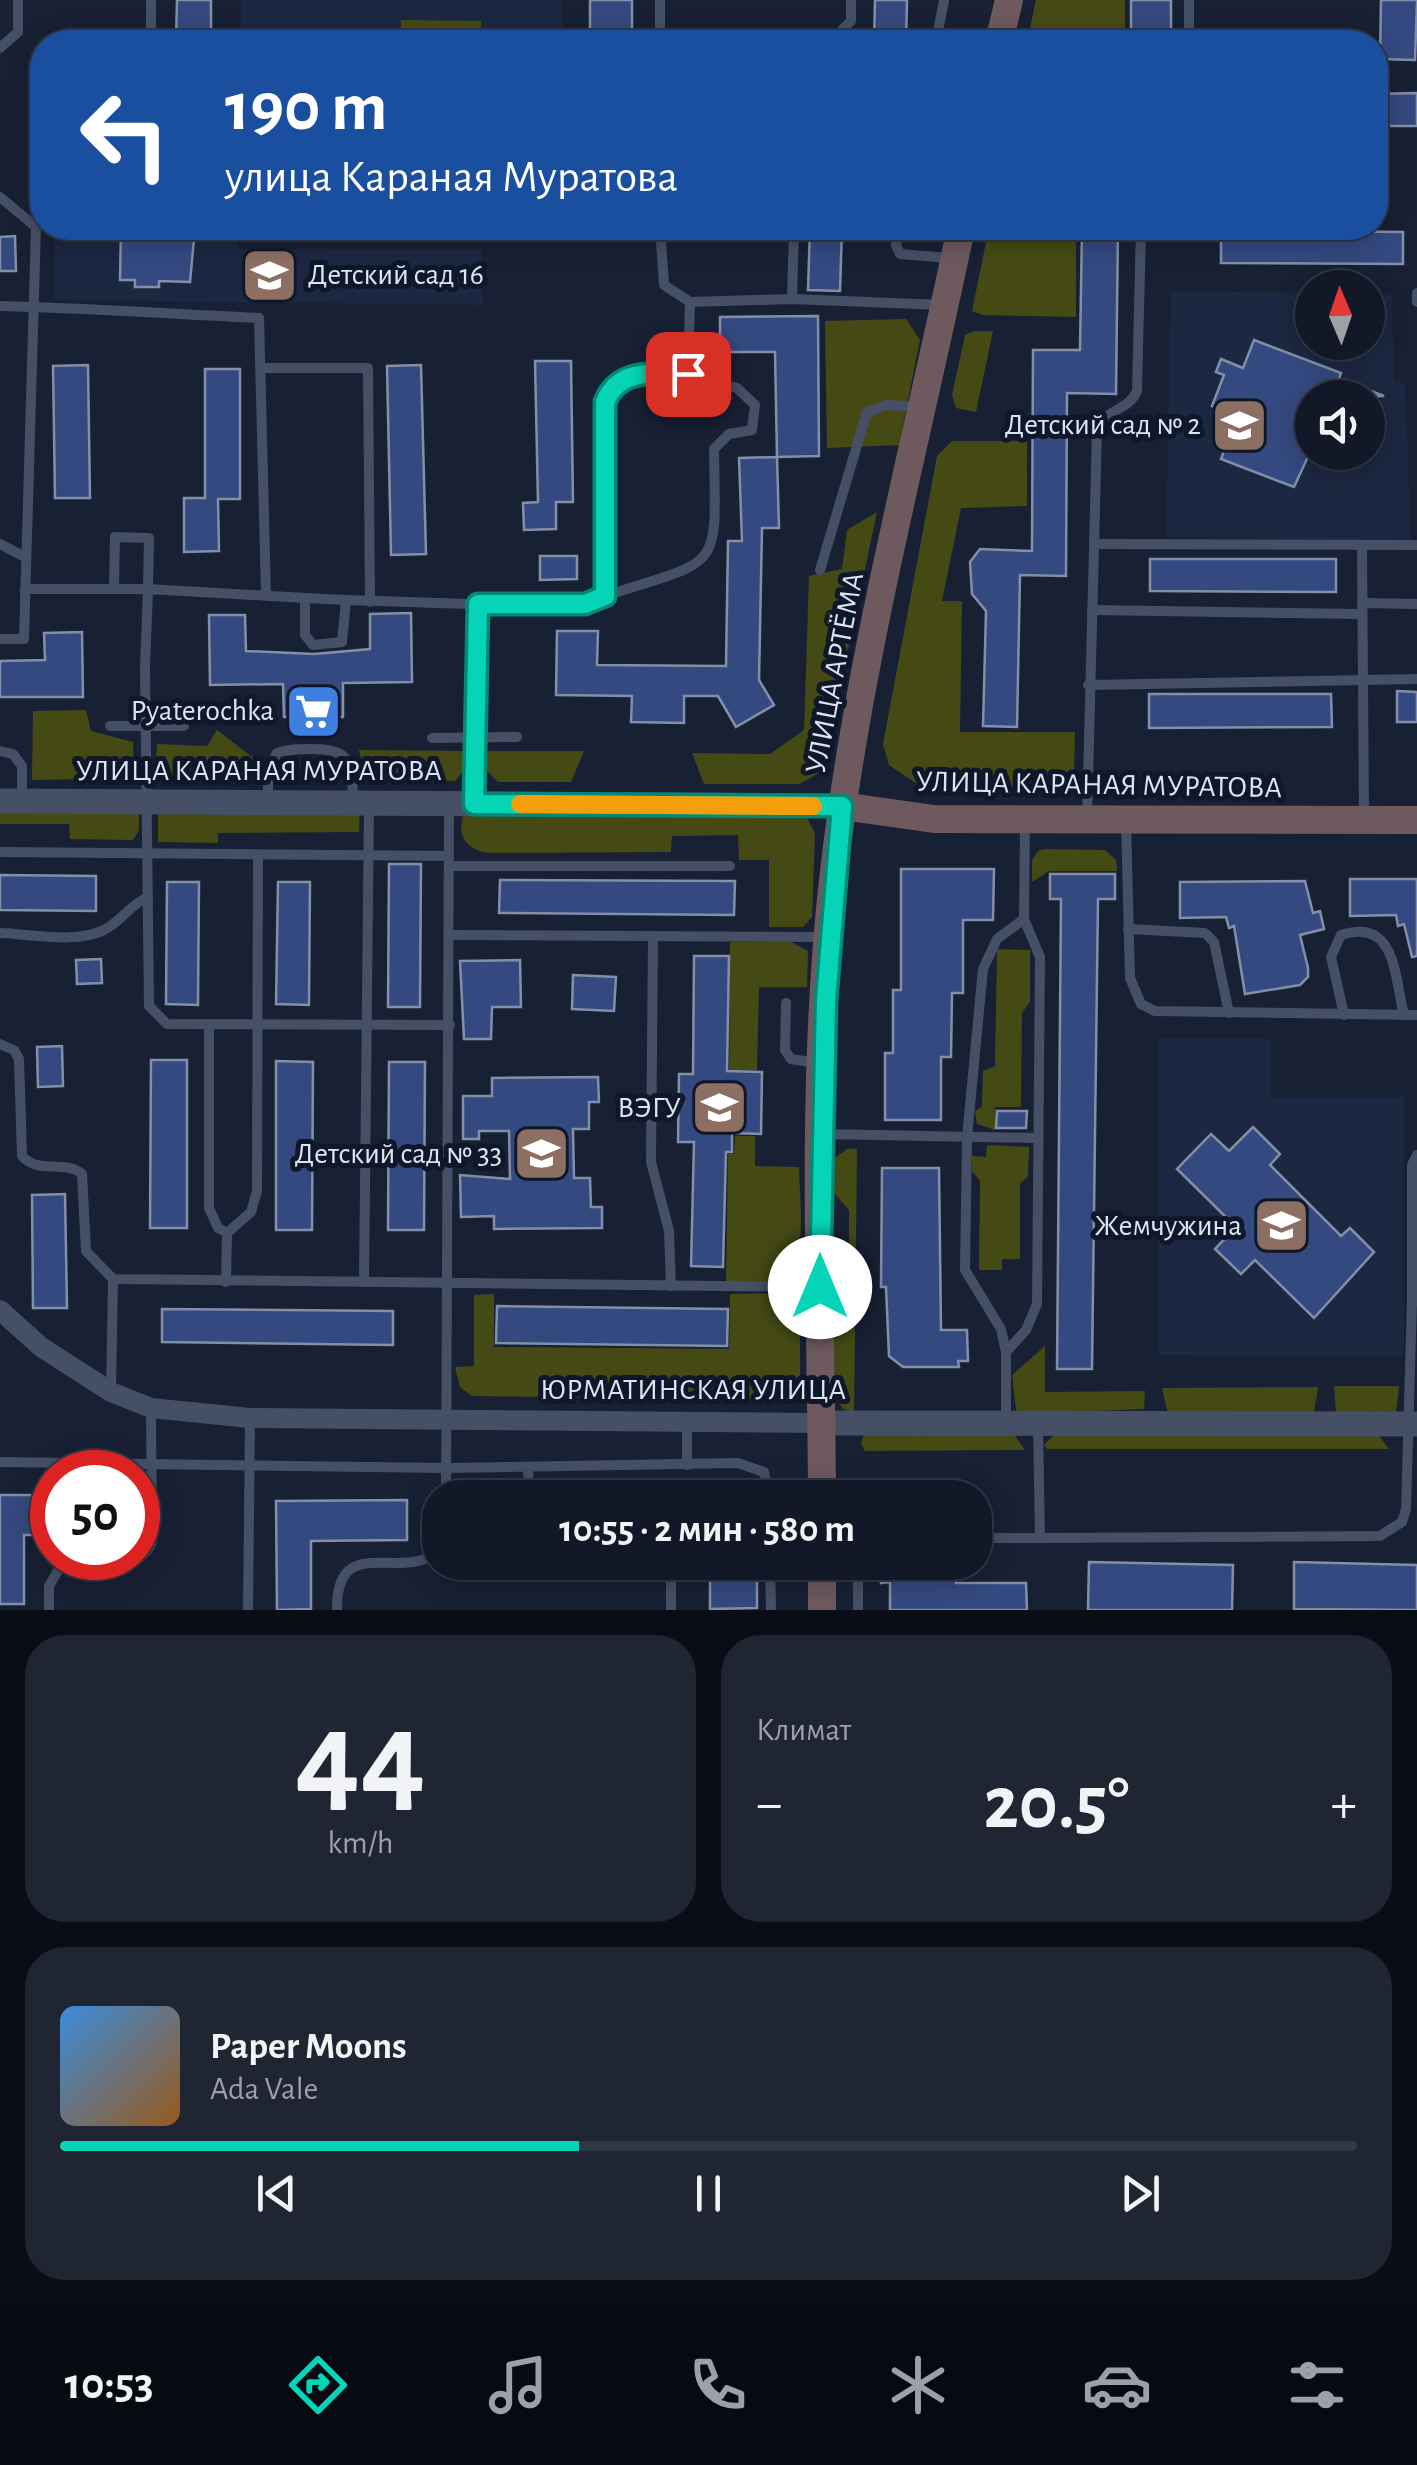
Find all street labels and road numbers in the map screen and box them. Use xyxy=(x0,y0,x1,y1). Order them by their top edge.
street label: УЛИЦА АРТЁМА xyxy=(800,570,869,776)
street label: УЛИЦА КАРАНАЯ МУРАТОВА xyxy=(76,756,442,786)
street label: УЛИЦА КАРАНАЯ МУРАТОВА xyxy=(916,767,1282,803)
street label: ЮРМАТИНСКАЯ УЛИЦА xyxy=(540,1375,846,1405)

